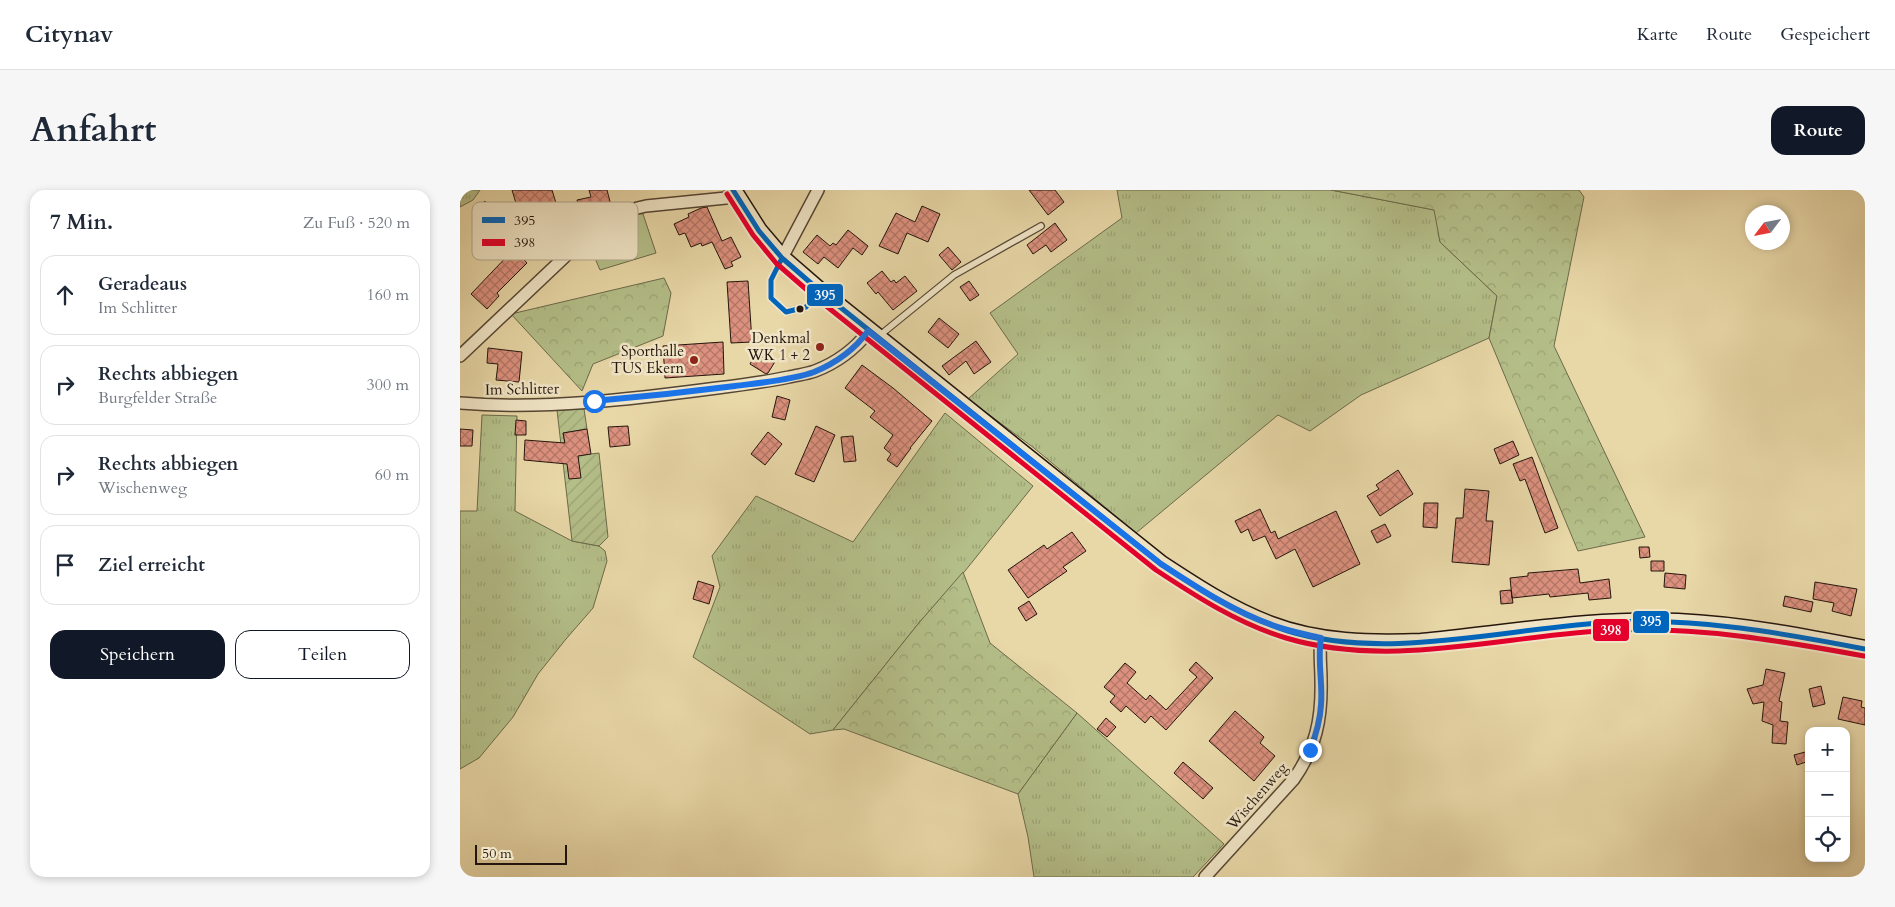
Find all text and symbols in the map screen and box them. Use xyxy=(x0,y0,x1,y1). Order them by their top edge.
text: Citynav xyxy=(25,18,113,51)
text: Karte xyxy=(1637,22,1678,47)
text: Route xyxy=(1706,22,1752,47)
text: Gespeichert xyxy=(1780,22,1870,47)
text: Anfahrt xyxy=(30,106,156,154)
button: Route xyxy=(1771,106,1865,155)
legend xyxy=(472,202,638,260)
north arrow xyxy=(1745,205,1790,250)
text: 7 Min. xyxy=(50,208,113,237)
text: 395 xyxy=(514,211,536,230)
text: Zu Fuß · 520 m xyxy=(303,212,410,234)
text: 398 xyxy=(514,233,536,252)
text: Geradeaus xyxy=(98,271,187,297)
icon: ahead xyxy=(51,281,79,309)
line badge: 395 xyxy=(806,283,844,307)
text: 160 m xyxy=(367,284,409,306)
text: 395 xyxy=(814,286,836,305)
text: Im Schlitter xyxy=(98,297,177,319)
unlabelled marker xyxy=(795,304,805,314)
place label: Denkmal WK 1 + 2 xyxy=(746,328,810,365)
place label: Sporthalle TUS Ekern xyxy=(611,341,684,378)
marker: Denkmal WK 1 + 2 xyxy=(814,341,826,353)
marker: Sporthalle TUS Ekern xyxy=(688,354,700,366)
text: Rechts abbiegen xyxy=(98,361,239,387)
icon: right xyxy=(51,371,79,399)
text: 300 m xyxy=(367,374,409,396)
street label: Im Schlitter xyxy=(485,378,560,400)
text: Burgfelder Straße xyxy=(98,387,217,409)
route start xyxy=(583,390,606,413)
text: Rechts abbiegen xyxy=(98,451,239,477)
icon: right xyxy=(51,461,79,489)
text: 60 m xyxy=(375,464,409,486)
text: Wischenweg xyxy=(98,477,187,499)
icon: arrive xyxy=(51,551,79,579)
text: Ziel erreicht xyxy=(98,552,205,578)
line badge: 395 xyxy=(1632,610,1670,634)
text: 395 xyxy=(1640,612,1662,631)
line badge: 398 xyxy=(1592,618,1630,642)
text: 398 xyxy=(1600,621,1622,640)
button: Speichern xyxy=(50,630,225,679)
button: Teilen xyxy=(235,630,410,679)
map controls xyxy=(1805,727,1850,862)
button: + xyxy=(1805,727,1850,772)
route end xyxy=(1299,739,1322,762)
street label: Wischenweg xyxy=(1221,758,1292,835)
button: − xyxy=(1805,772,1850,817)
button: locate xyxy=(1805,817,1850,862)
scale bar xyxy=(475,842,568,865)
text: 50 m xyxy=(482,844,512,863)

